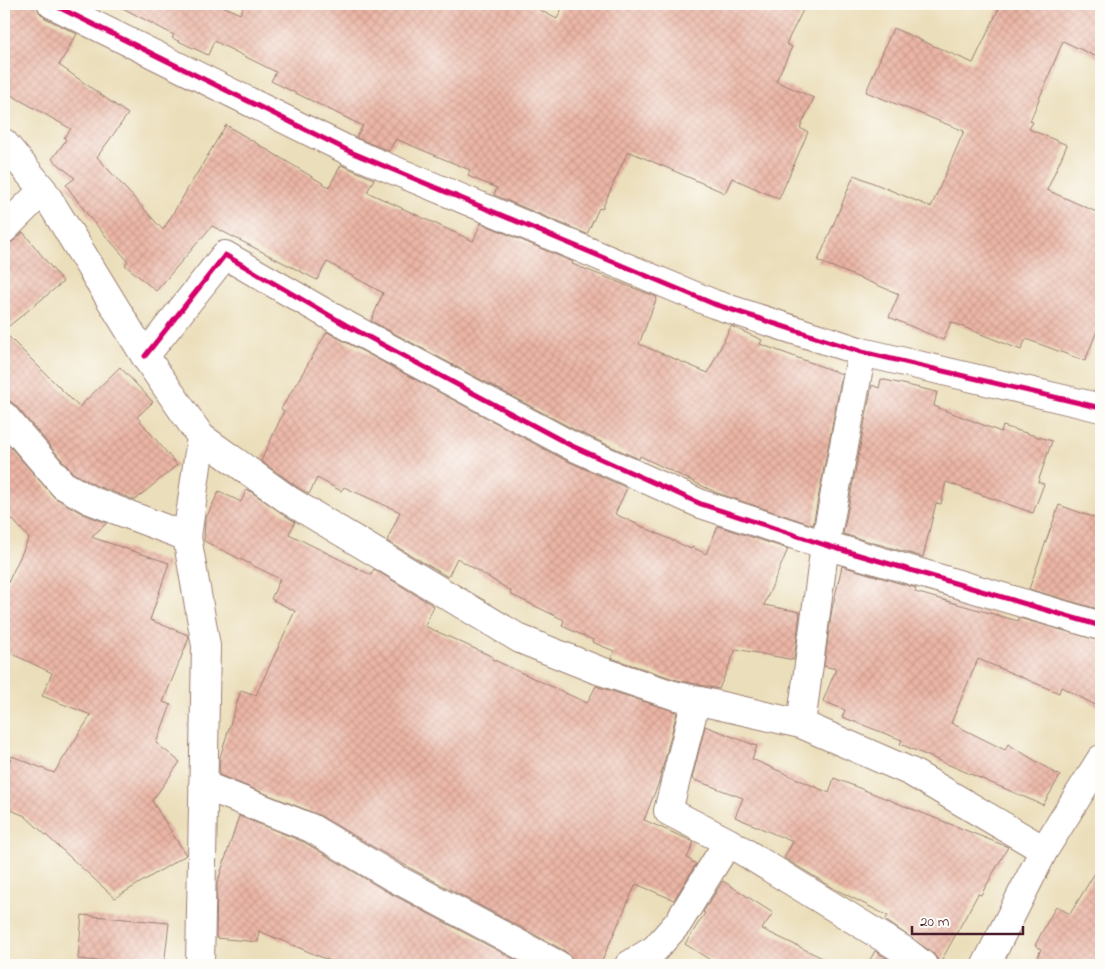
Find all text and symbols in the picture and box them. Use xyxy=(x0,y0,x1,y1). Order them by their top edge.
scale bar xyxy=(912,904,1024,936)
text: 20 m xyxy=(920,911,950,933)

